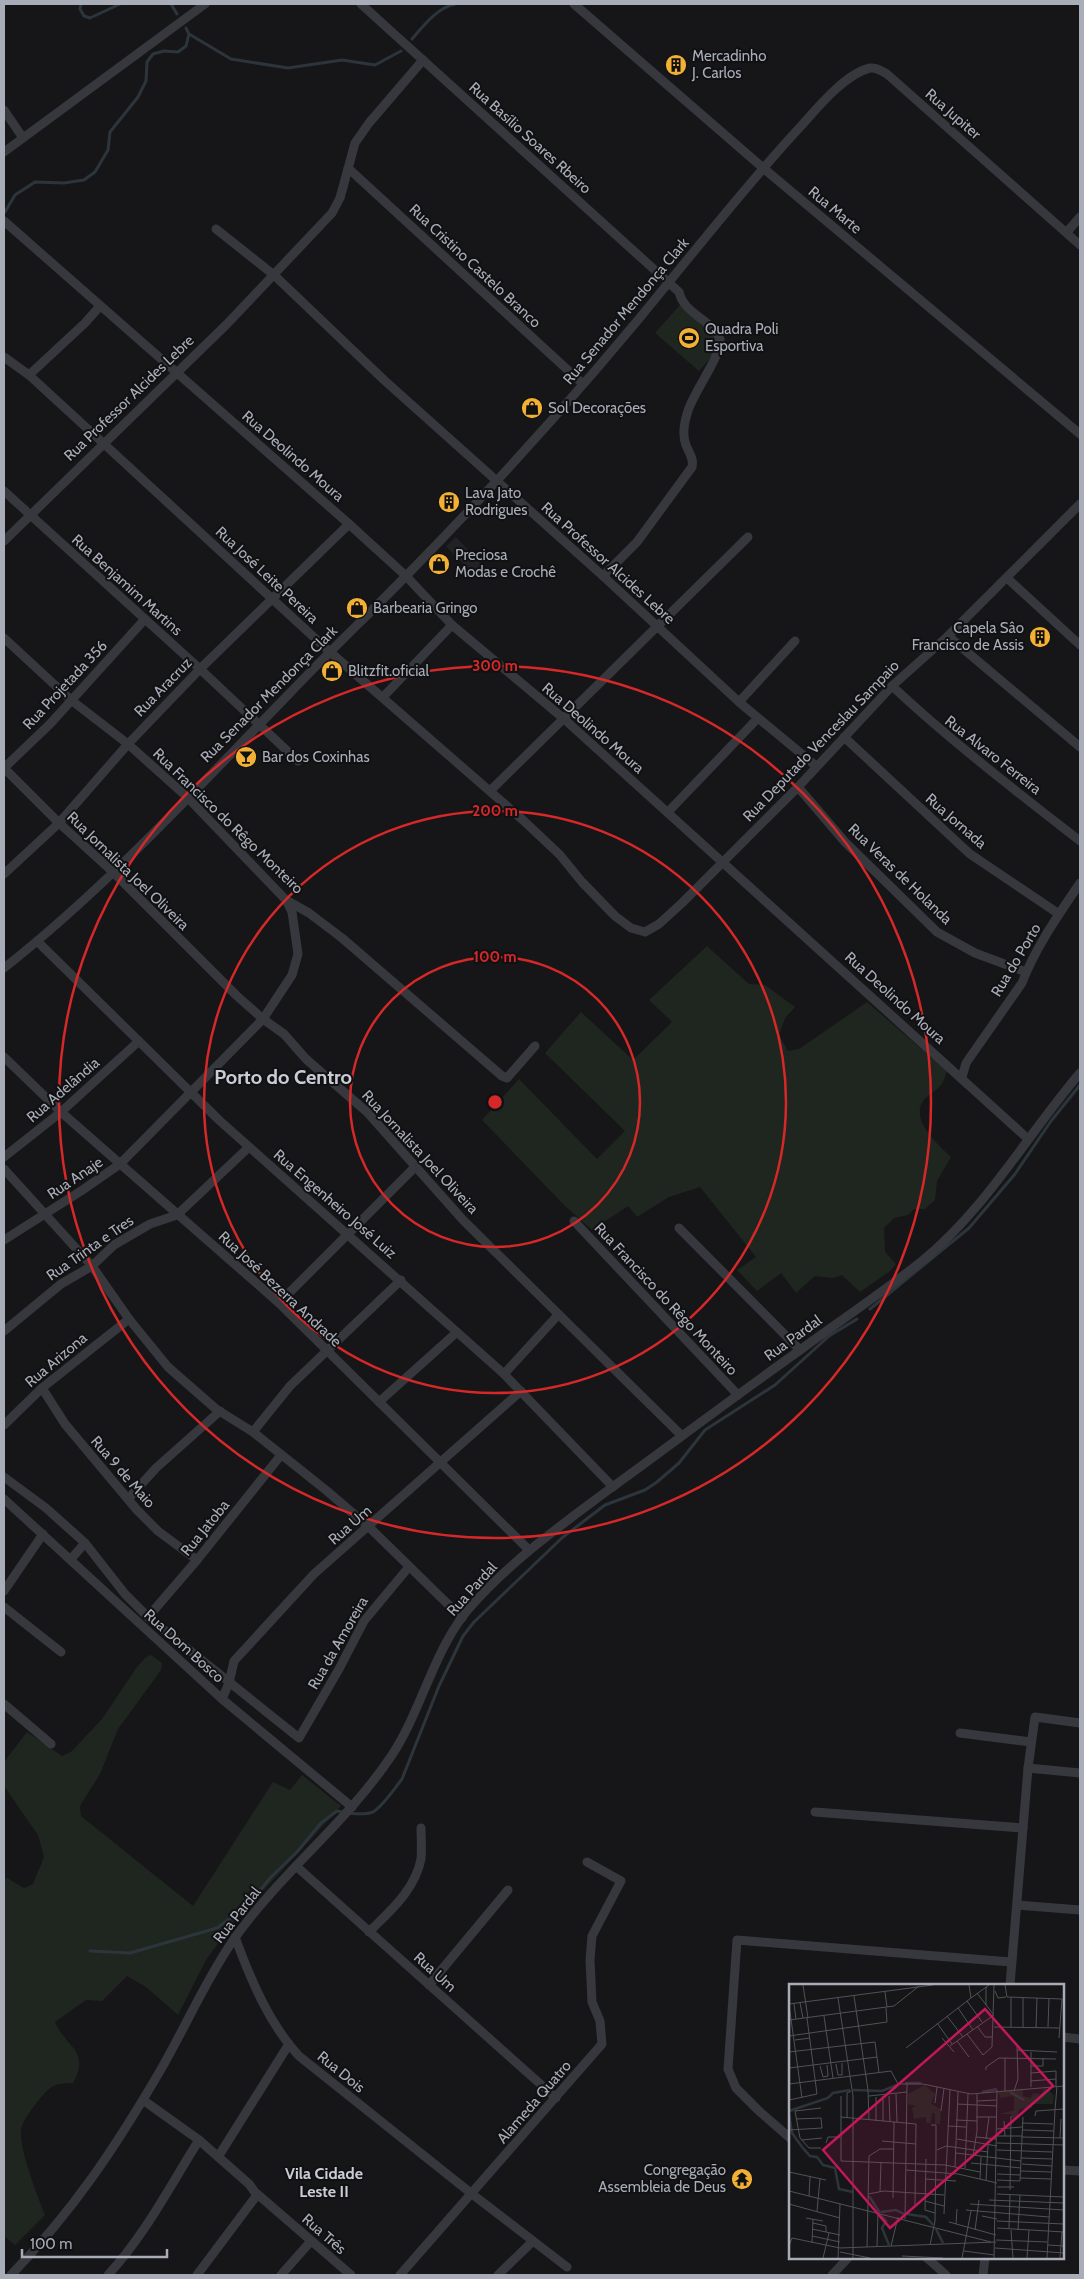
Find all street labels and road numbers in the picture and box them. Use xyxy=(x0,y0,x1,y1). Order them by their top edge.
street label: Rua Basílio Soares Rbeiro xyxy=(465,78,595,198)
street label: Rua Jupiter xyxy=(922,85,985,143)
street label: Rua Marte xyxy=(805,183,866,238)
street label: Rua Cristino Castelo Branco xyxy=(406,200,544,332)
street label: Rua Senador Mendonça Clark xyxy=(559,234,693,388)
street label: Rua Professor Alcides Lebre xyxy=(60,331,198,465)
street label: Rua Deolindo Moura xyxy=(238,407,348,506)
street label: Rua Professor Alcides Lebre xyxy=(537,498,679,628)
street label: Rua José Leite Pereira xyxy=(212,523,323,628)
street label: Rua Benjamim Martins xyxy=(68,531,186,639)
street label: Rua Senador Mendonça Clark xyxy=(197,622,341,766)
street label: Rua Projetada 356 xyxy=(19,637,111,733)
street label: Rua Aracruz xyxy=(131,654,195,720)
street label: Rua Deputado Venceslau Sampaio xyxy=(739,657,903,825)
street label: Rua Deolindo Moura xyxy=(538,679,648,778)
street label: Rua Alvaro Ferreira xyxy=(941,712,1045,799)
street label: Rua Francisco do Rêgo Monteiro xyxy=(149,744,307,898)
street label: Rua Jornada xyxy=(922,790,991,853)
street label: Rua Jornalista Joel Oliveira xyxy=(63,808,193,935)
street label: Rua Veras de Holanda xyxy=(844,820,956,929)
street label: Rua do Porto xyxy=(987,920,1045,1000)
street label: Rua Deolindo Moura xyxy=(841,948,950,1048)
street label: Rua Adelândia xyxy=(23,1053,104,1126)
street label: Rua Jornalista Joel Oliveira xyxy=(358,1086,483,1218)
street label: Rua Engenheiro José Luiz xyxy=(270,1146,400,1262)
street label: Rua Anaje xyxy=(44,1153,106,1203)
street label: Rua Trinta e Tres xyxy=(43,1211,137,1285)
street label: Rua Francisco do Rêgo Monteiro xyxy=(591,1219,741,1379)
street label: Rua José Bezerra Andrade xyxy=(215,1227,345,1351)
street label: Rua Pardal xyxy=(761,1311,826,1365)
street label: Rua Arizona xyxy=(21,1328,91,1391)
street label: Rua 9 de Maio xyxy=(87,1432,159,1512)
street label: Rua Jatoba xyxy=(177,1496,234,1560)
street label: Rua Um xyxy=(325,1501,375,1549)
street label: Rua Pardal xyxy=(443,1558,501,1620)
street label: Rua da Amoreira xyxy=(304,1593,372,1693)
street label: Rua Dom Bosco xyxy=(140,1605,228,1687)
street label: Rua Pardal xyxy=(209,1883,265,1947)
street label: Rua Um xyxy=(410,1948,460,1996)
street label: Rua Dois xyxy=(314,2047,368,2097)
street label: Alameda Quatro xyxy=(493,2057,575,2147)
street label: Rua Três xyxy=(298,2210,350,2258)

